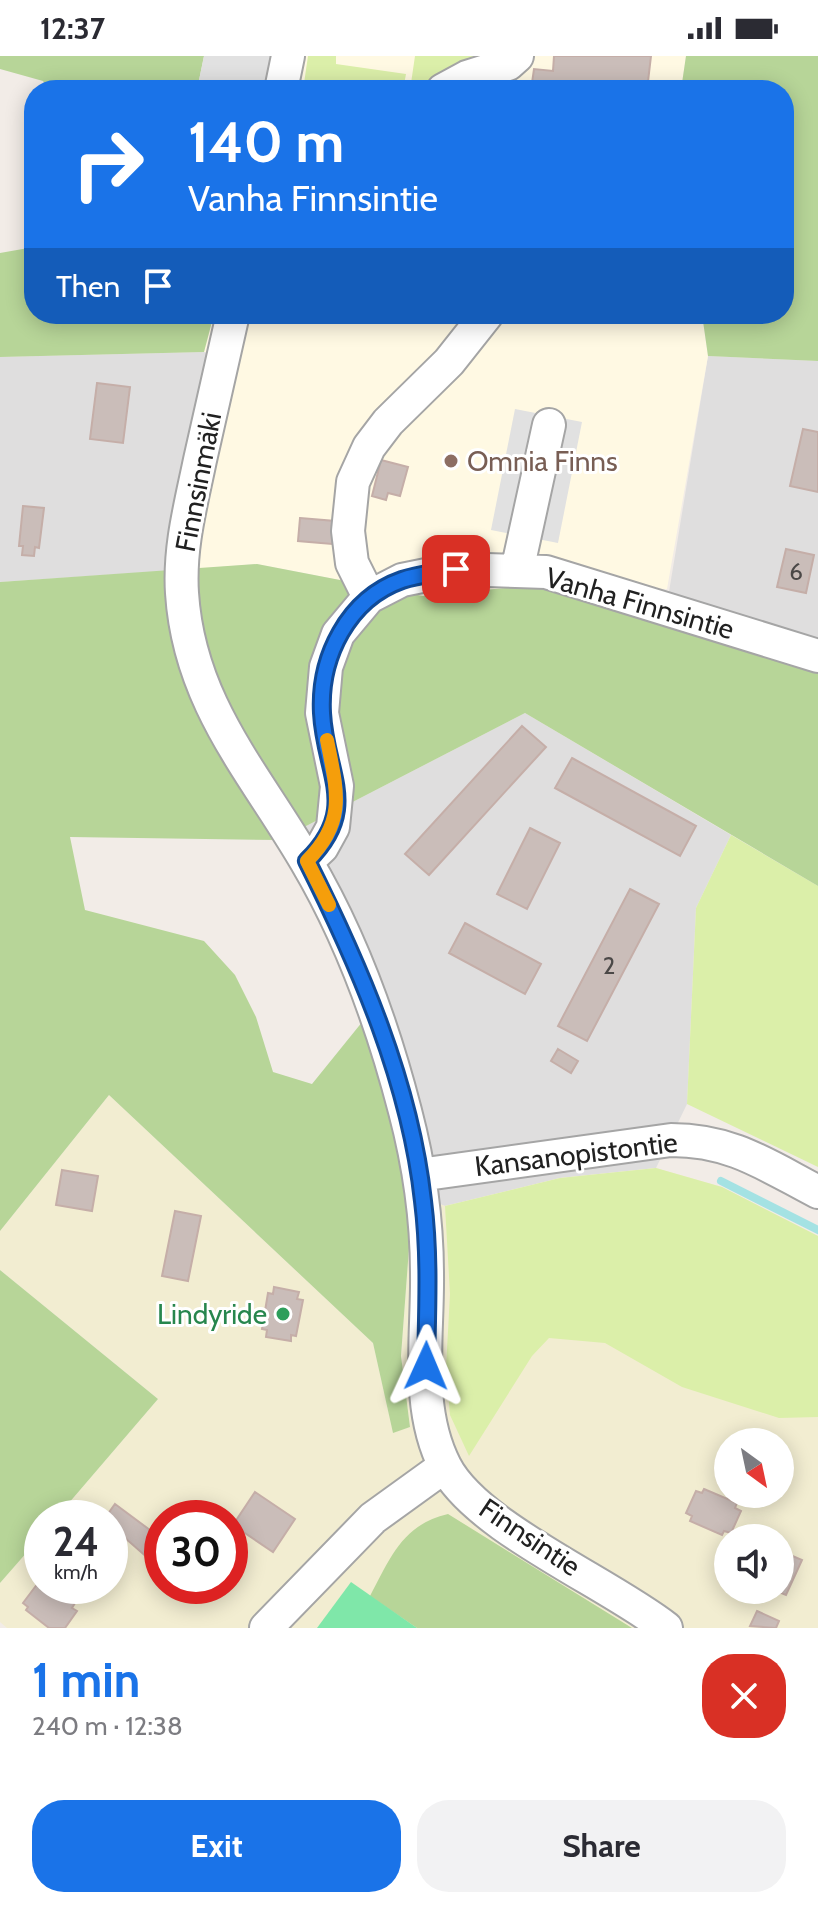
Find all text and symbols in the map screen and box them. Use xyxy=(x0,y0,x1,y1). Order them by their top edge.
text: 12:37 xyxy=(40,10,105,47)
text: 140 m xyxy=(188,108,344,176)
icon: right xyxy=(56,112,160,216)
text: Vanha Finnsintie xyxy=(188,176,438,220)
icon: arrive xyxy=(136,264,180,308)
text: Then xyxy=(56,268,120,305)
street label: Finnsinmäki xyxy=(168,409,228,555)
place label: Omnia Finns xyxy=(467,444,618,478)
marker: Omnia Finns xyxy=(442,452,460,470)
pin xyxy=(422,535,490,603)
icon: arrive xyxy=(434,547,478,591)
house number: 6 xyxy=(789,557,803,586)
street label: Vanha Finnsintie xyxy=(542,560,738,646)
house number: 2 xyxy=(603,951,615,980)
street label: Kansanopistontie xyxy=(473,1125,679,1183)
place label: Lindyride xyxy=(157,1297,267,1331)
marker: Lindyride xyxy=(274,1305,292,1323)
position arrow xyxy=(384,1324,468,1408)
north arrow xyxy=(714,1428,794,1508)
map controls xyxy=(714,1428,794,1604)
street label: Finnsintie xyxy=(473,1491,587,1583)
speed limit sign: 30 xyxy=(144,1500,248,1604)
text: 24 xyxy=(53,1517,99,1566)
button: sound xyxy=(714,1524,794,1604)
text: km/h xyxy=(54,1560,98,1584)
text: 1 min xyxy=(32,1651,140,1709)
button: close xyxy=(702,1654,786,1738)
text: 240 m · 12:38 xyxy=(32,1710,183,1742)
button: Exit xyxy=(32,1800,401,1892)
button: Share xyxy=(417,1800,786,1892)

